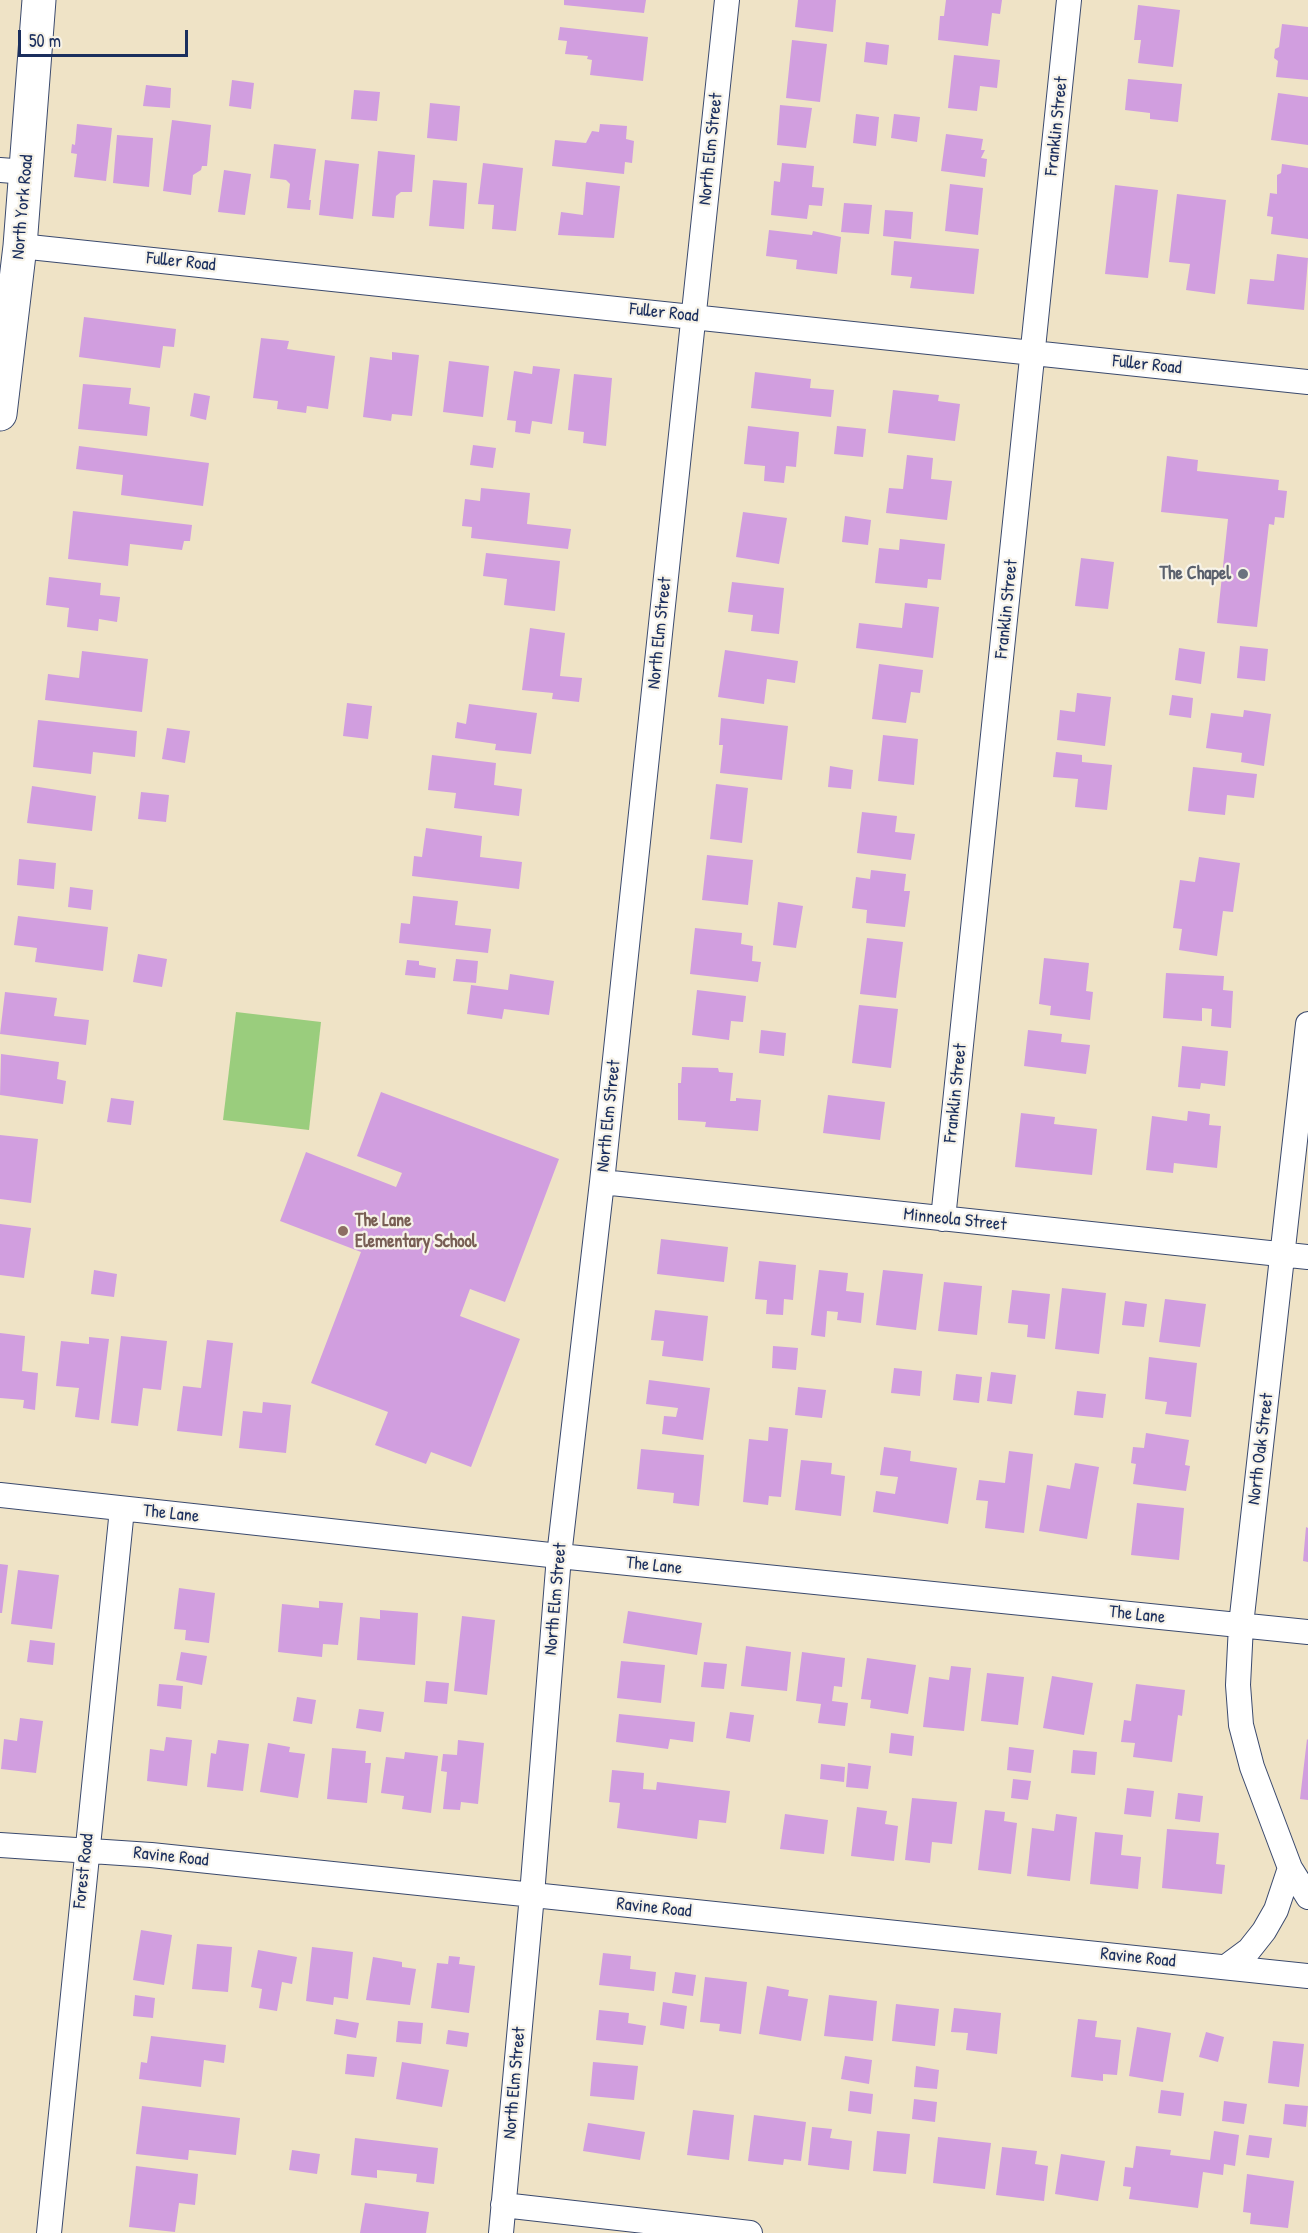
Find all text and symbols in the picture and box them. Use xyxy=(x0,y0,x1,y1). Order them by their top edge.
scale bar xyxy=(21,18,190,56)
text: 50 m xyxy=(29,28,61,53)
street label: Franklin Street xyxy=(1041,75,1073,177)
street label: North Elm Street xyxy=(694,92,728,206)
street label: North York Road xyxy=(8,154,38,260)
street label: Fuller Road xyxy=(145,248,217,276)
street label: Fuller Road xyxy=(628,299,700,327)
street label: Fuller Road xyxy=(1111,351,1183,379)
street label: Franklin Street xyxy=(991,558,1023,660)
place label: The Chapel xyxy=(1160,563,1231,585)
marker: The Chapel xyxy=(1236,567,1250,581)
street label: North Elm Street xyxy=(643,576,677,690)
street label: Franklin Street xyxy=(940,1042,972,1144)
street label: North Elm Street xyxy=(592,1059,626,1173)
street label: Minneola Street xyxy=(902,1204,1008,1236)
place label: The Lane Elementary School xyxy=(355,1210,476,1252)
marker: The Lane Elementary School xyxy=(336,1224,350,1238)
street label: North Oak Street xyxy=(1243,1392,1279,1506)
street label: The Lane xyxy=(142,1500,200,1528)
street label: North Elm Street xyxy=(540,1542,572,1656)
street label: The Lane xyxy=(625,1552,683,1580)
street label: The Lane xyxy=(1108,1601,1166,1629)
street label: Forest Road xyxy=(69,1833,99,1909)
street label: Ravine Road xyxy=(132,1842,210,1872)
street label: Ravine Road xyxy=(615,1893,693,1923)
street label: Ravine Road xyxy=(1099,1943,1177,1973)
street label: North Elm Street xyxy=(499,2026,531,2140)

